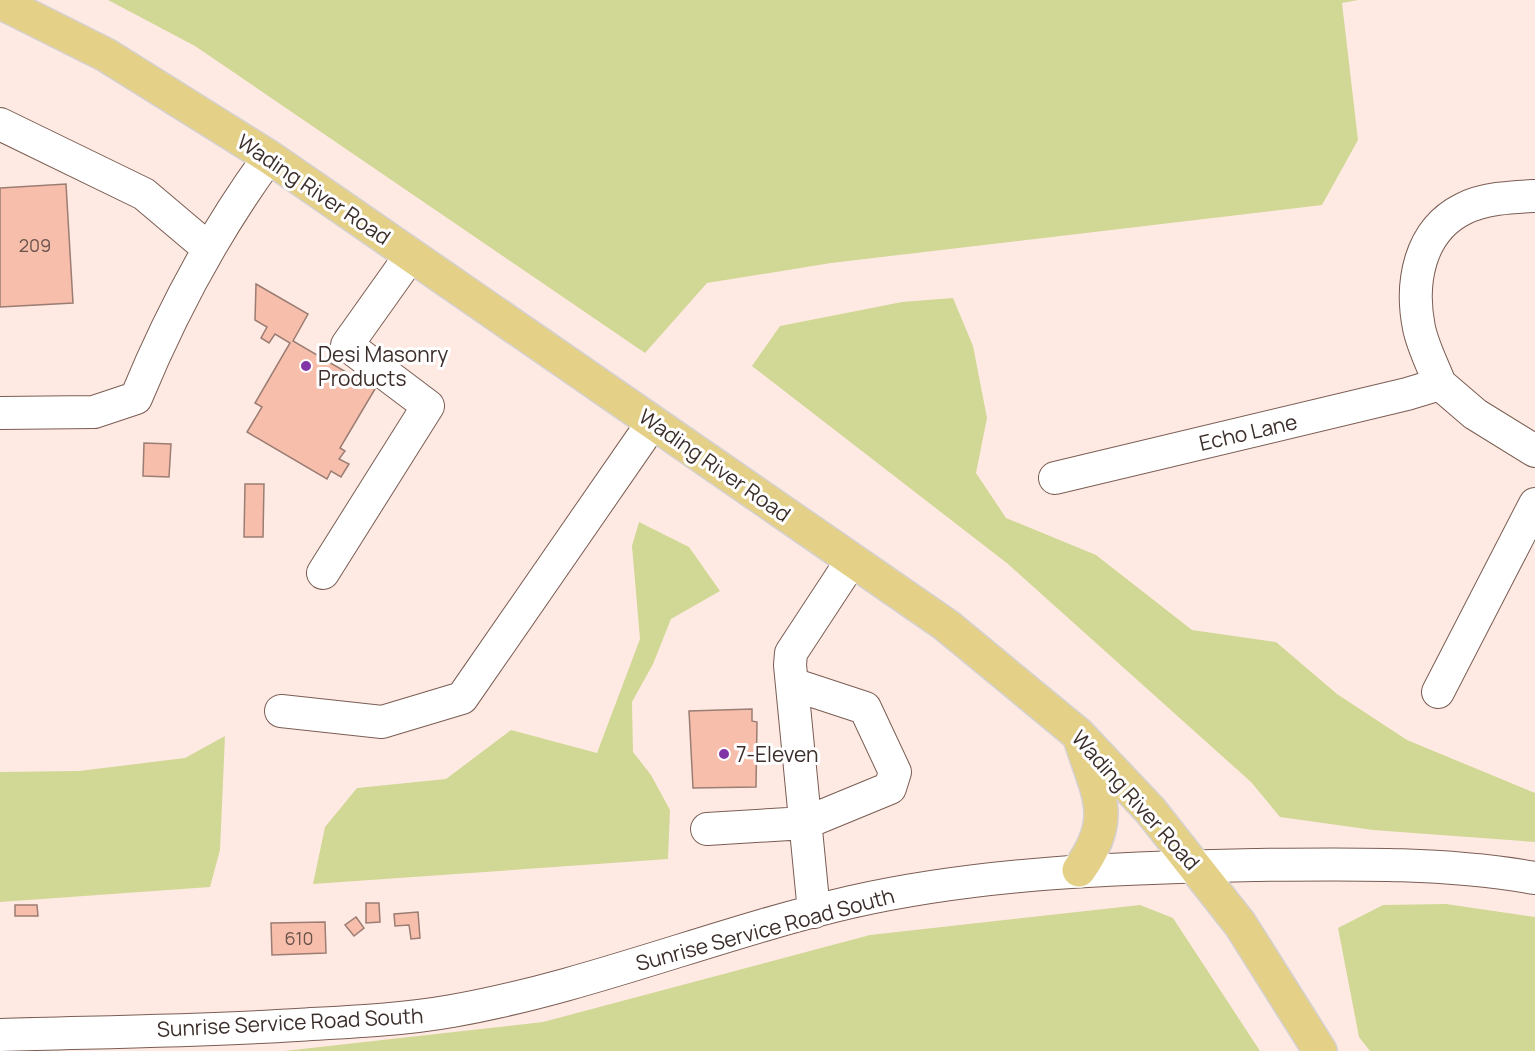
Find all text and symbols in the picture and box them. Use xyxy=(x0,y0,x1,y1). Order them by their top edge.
street label: Wading River Road xyxy=(232,127,396,251)
house number: 209 xyxy=(19,233,51,257)
place label: Desi Masonry Products xyxy=(318,340,448,392)
marker: Desi Masonry Products xyxy=(299,359,313,373)
street label: Wading River Road xyxy=(634,402,796,528)
street label: Echo Lane xyxy=(1196,407,1300,457)
street label: Wading River Road xyxy=(1066,724,1206,876)
place label: 7-Eleven xyxy=(736,740,819,768)
marker: 7-Eleven xyxy=(717,747,731,761)
street label: Sunrise Service Road South xyxy=(633,881,897,977)
house number: 610 xyxy=(285,926,313,950)
street label: Sunrise Service Road South xyxy=(156,1001,424,1043)

